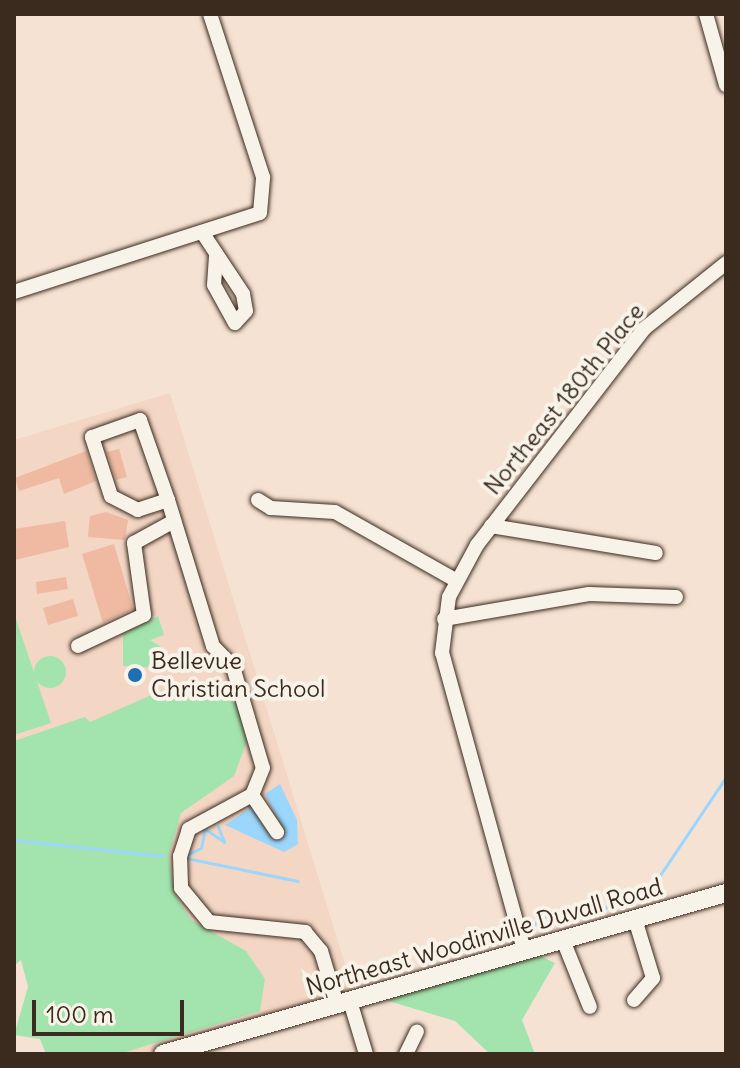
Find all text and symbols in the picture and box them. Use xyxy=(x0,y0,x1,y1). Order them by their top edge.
street label: Northeast 180th Place xyxy=(478,298,650,500)
place label: Bellevue Christian School xyxy=(151,647,325,703)
marker: Bellevue Christian School xyxy=(126,666,144,684)
street label: Northeast Woodinville Duvall Road xyxy=(302,872,666,1002)
scale bar xyxy=(36,984,188,1034)
text: 100 m xyxy=(46,999,114,1029)

